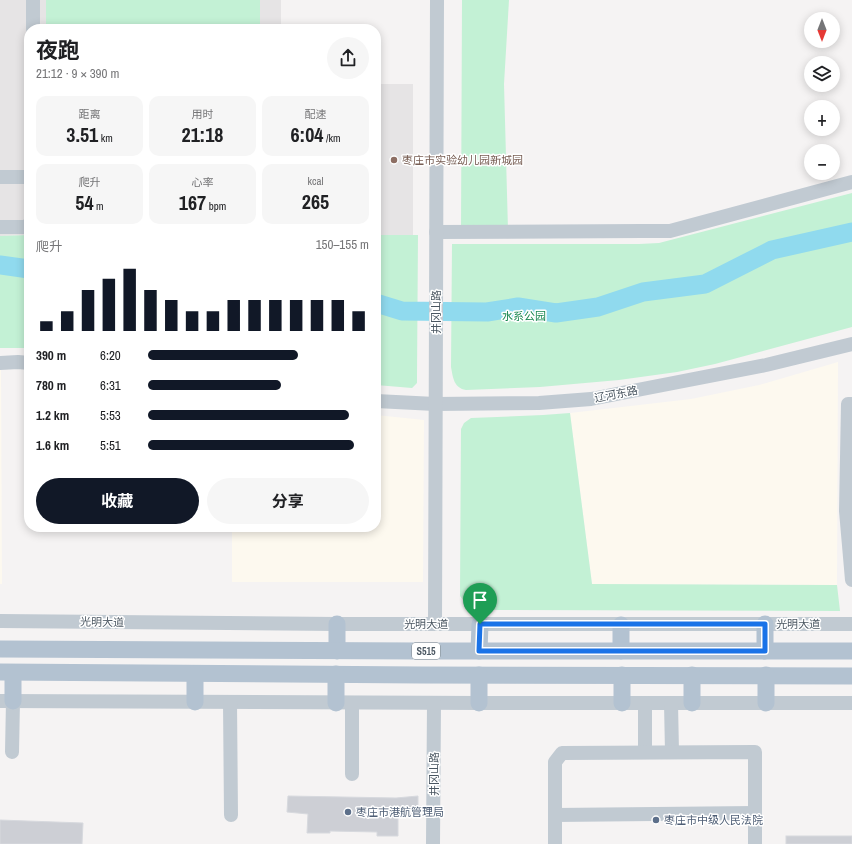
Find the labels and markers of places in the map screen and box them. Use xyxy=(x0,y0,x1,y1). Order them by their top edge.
place label: 枣庄市实验幼儿园新城园 xyxy=(402,153,523,167)
marker: 枣庄市实验幼儿园新城园 xyxy=(389,155,399,165)
pin xyxy=(463,583,497,624)
place label: 枣庄市港航管理局 xyxy=(356,805,444,819)
marker: 枣庄市港航管理局 xyxy=(343,807,353,817)
place label: 枣庄市中级人民法院 xyxy=(664,813,763,827)
marker: 枣庄市中级人民法院 xyxy=(651,815,661,825)

